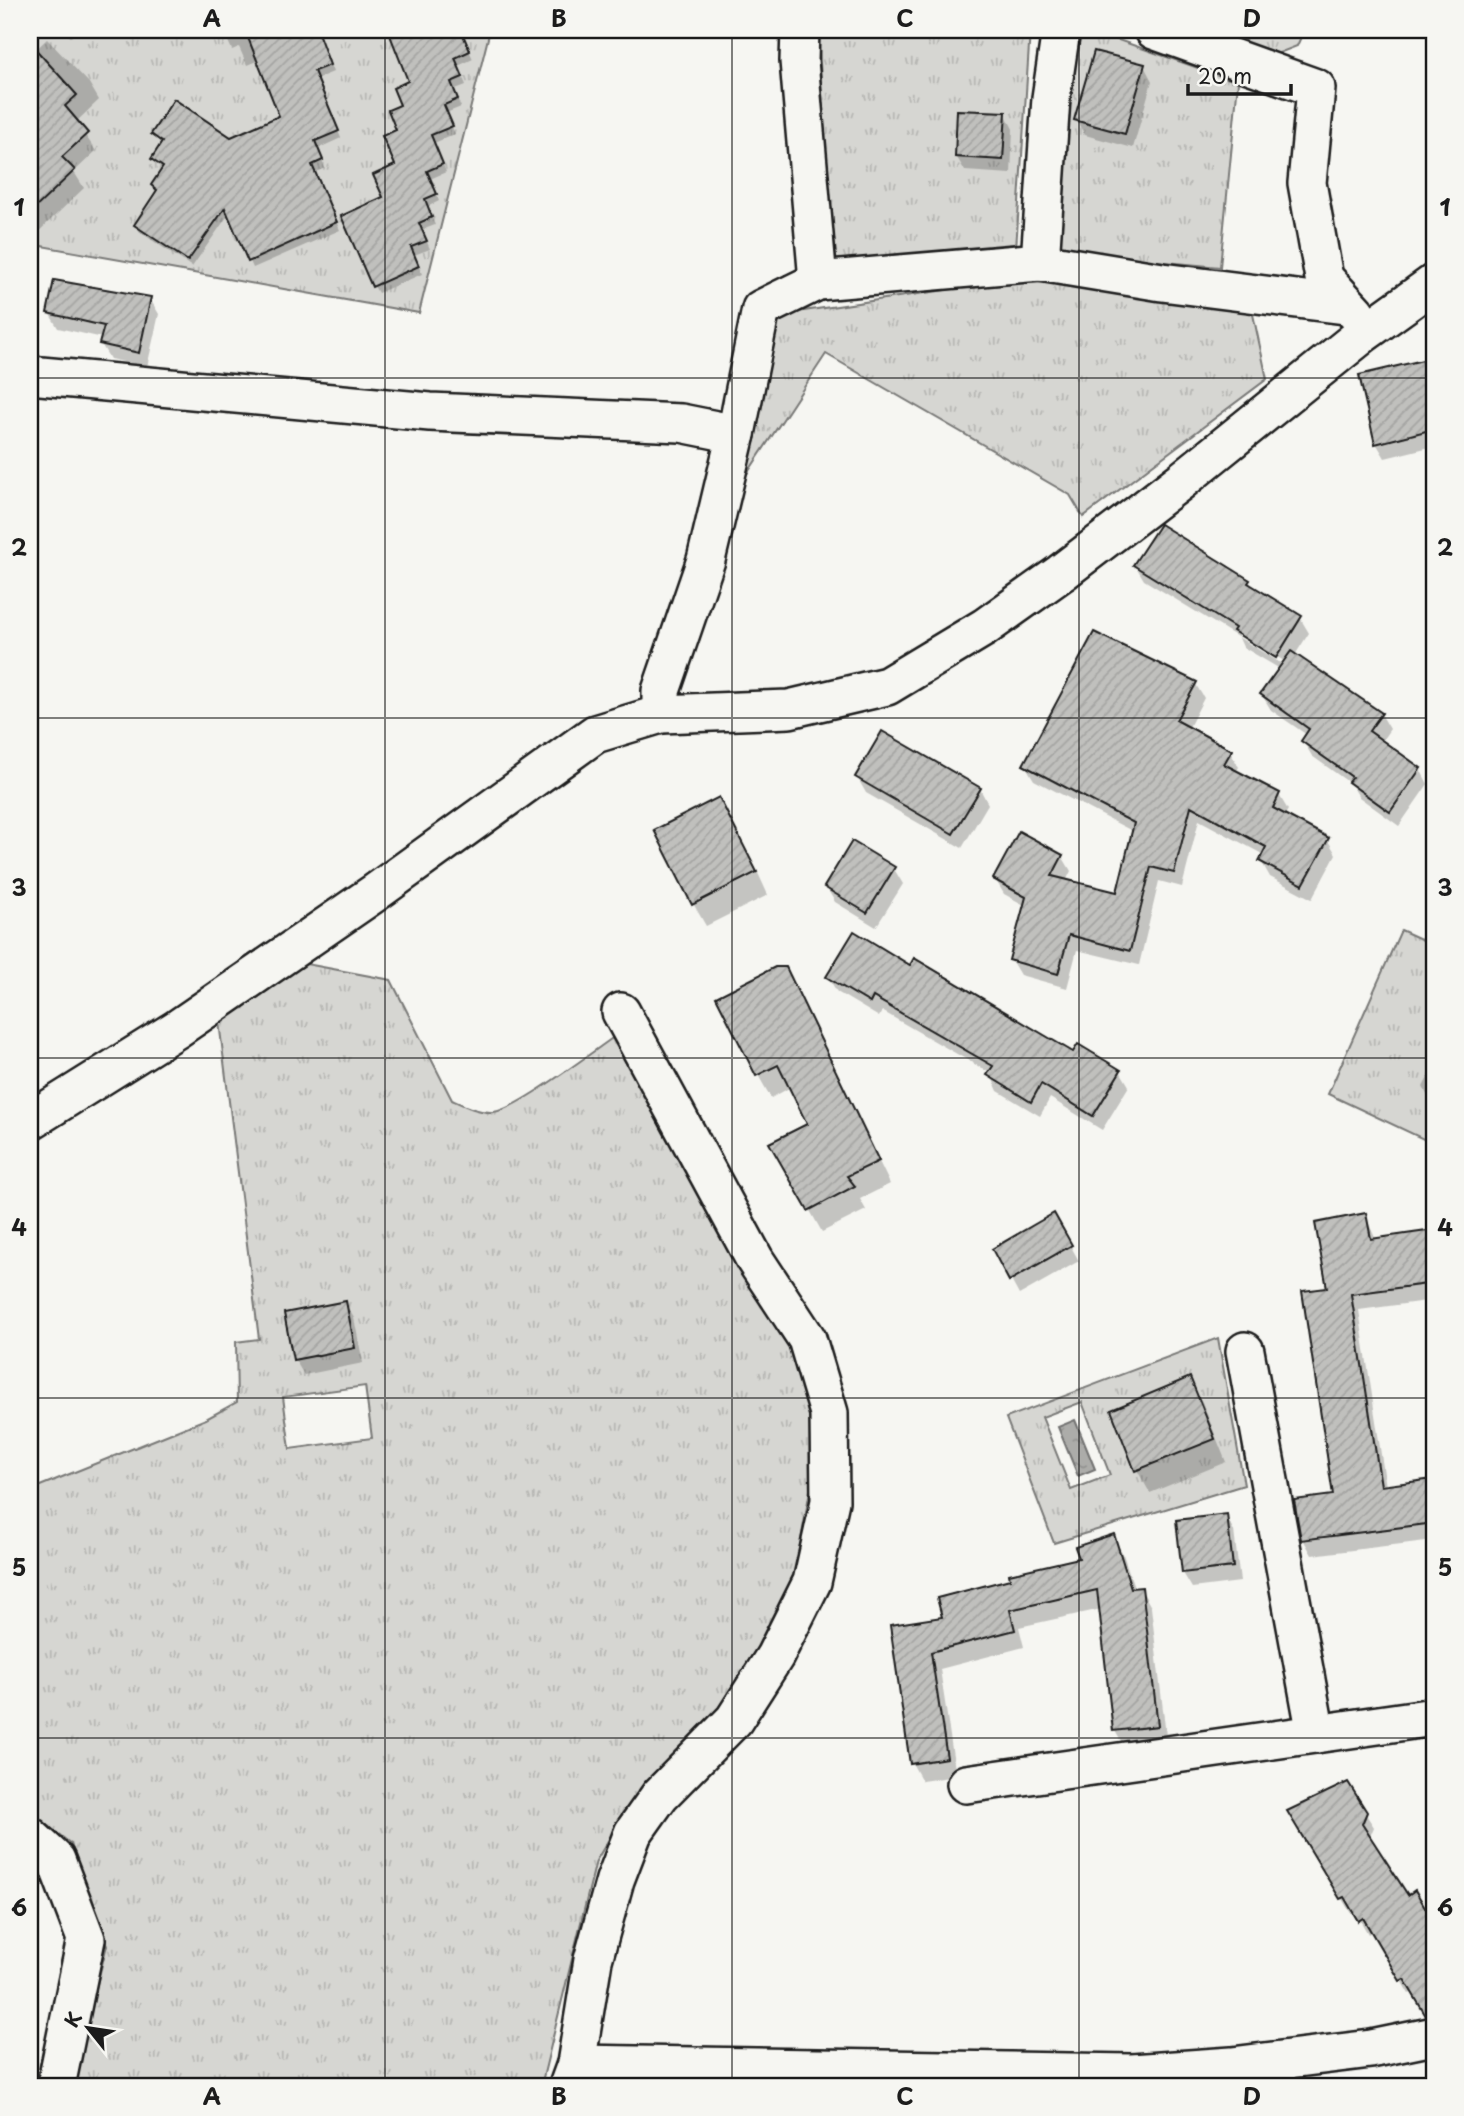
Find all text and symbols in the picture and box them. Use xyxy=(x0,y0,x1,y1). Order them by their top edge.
text: A xyxy=(203,0,221,35)
text: B xyxy=(551,0,567,35)
text: C xyxy=(896,0,914,35)
text: D xyxy=(1243,0,1261,35)
scale bar xyxy=(1188,52,1291,96)
text: 20 m xyxy=(1198,59,1252,91)
text: 1 xyxy=(14,189,25,224)
text: 1 xyxy=(1440,189,1451,224)
text: 2 xyxy=(11,529,27,564)
text: 2 xyxy=(1437,529,1453,564)
text: 3 xyxy=(11,869,27,904)
text: 3 xyxy=(1437,869,1453,904)
text: 4 xyxy=(11,1209,27,1244)
text: 4 xyxy=(1437,1209,1453,1244)
text: 5 xyxy=(12,1549,26,1584)
text: 5 xyxy=(1438,1549,1452,1584)
text: 6 xyxy=(11,1889,27,1924)
text: 6 xyxy=(1437,1889,1453,1924)
north arrow xyxy=(52,1994,122,2064)
text: K xyxy=(57,2006,88,2032)
text: A xyxy=(203,2078,221,2113)
text: B xyxy=(551,2078,567,2113)
text: C xyxy=(896,2078,914,2113)
text: D xyxy=(1243,2078,1261,2113)

